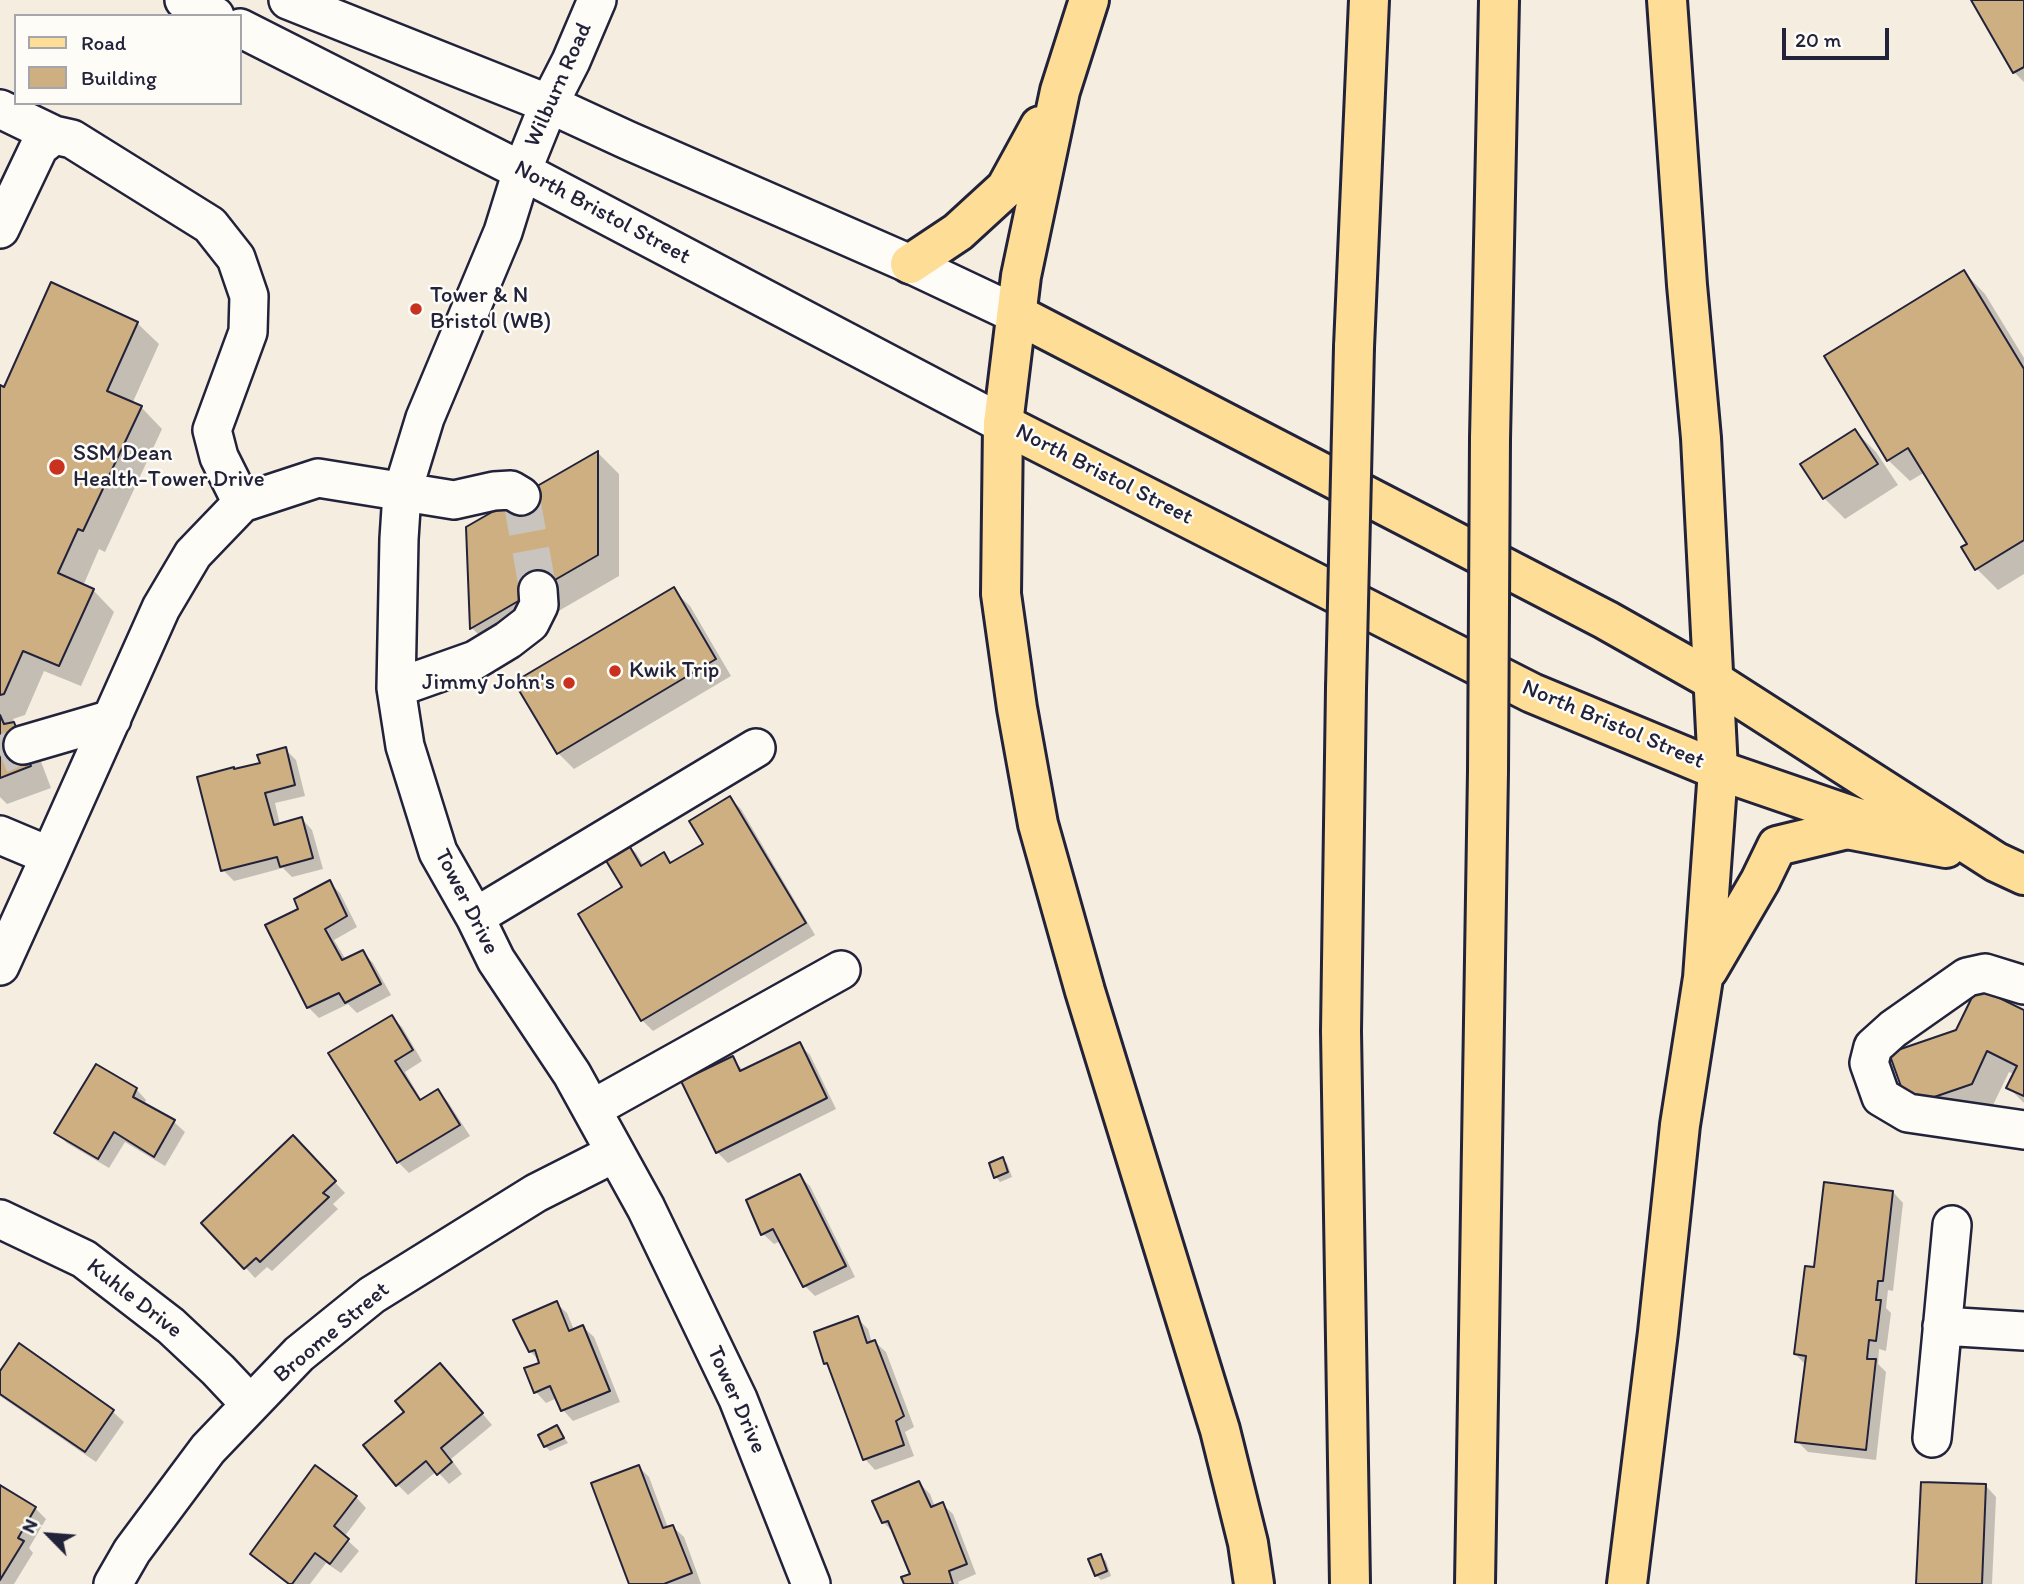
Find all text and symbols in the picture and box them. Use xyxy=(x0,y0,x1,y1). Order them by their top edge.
legend xyxy=(14,14,242,105)
scale bar xyxy=(1786,14,1893,58)
street label: Wilburn Road xyxy=(519,18,599,152)
text: 20 m xyxy=(1795,27,1841,52)
text: Road xyxy=(81,30,126,55)
text: Building xyxy=(81,65,157,90)
street label: North Bristol Street xyxy=(509,155,695,271)
place label: Tower & N Bristol (WB) xyxy=(430,282,551,336)
marker: Tower & N Bristol (WB) xyxy=(408,301,424,317)
street label: North Bristol Street xyxy=(1011,418,1197,532)
place label: SSM Dean Health-Tower Drive xyxy=(73,440,265,494)
marker: SSM Dean Health-Tower Drive xyxy=(47,457,67,477)
place label: Kwik Trip xyxy=(629,657,719,685)
marker: Kwik Trip xyxy=(607,663,623,679)
place label: Jimmy John's xyxy=(422,669,555,697)
street label: North Bristol Street xyxy=(1518,674,1708,776)
marker: Jimmy John's xyxy=(561,675,577,691)
street label: Tower Drive xyxy=(428,845,504,959)
street label: Kuhle Drive xyxy=(81,1253,187,1345)
street label: Broome Street xyxy=(268,1276,396,1390)
street label: Tower Drive xyxy=(700,1342,772,1458)
north arrow xyxy=(14,1500,84,1570)
text: N xyxy=(16,1515,43,1537)

